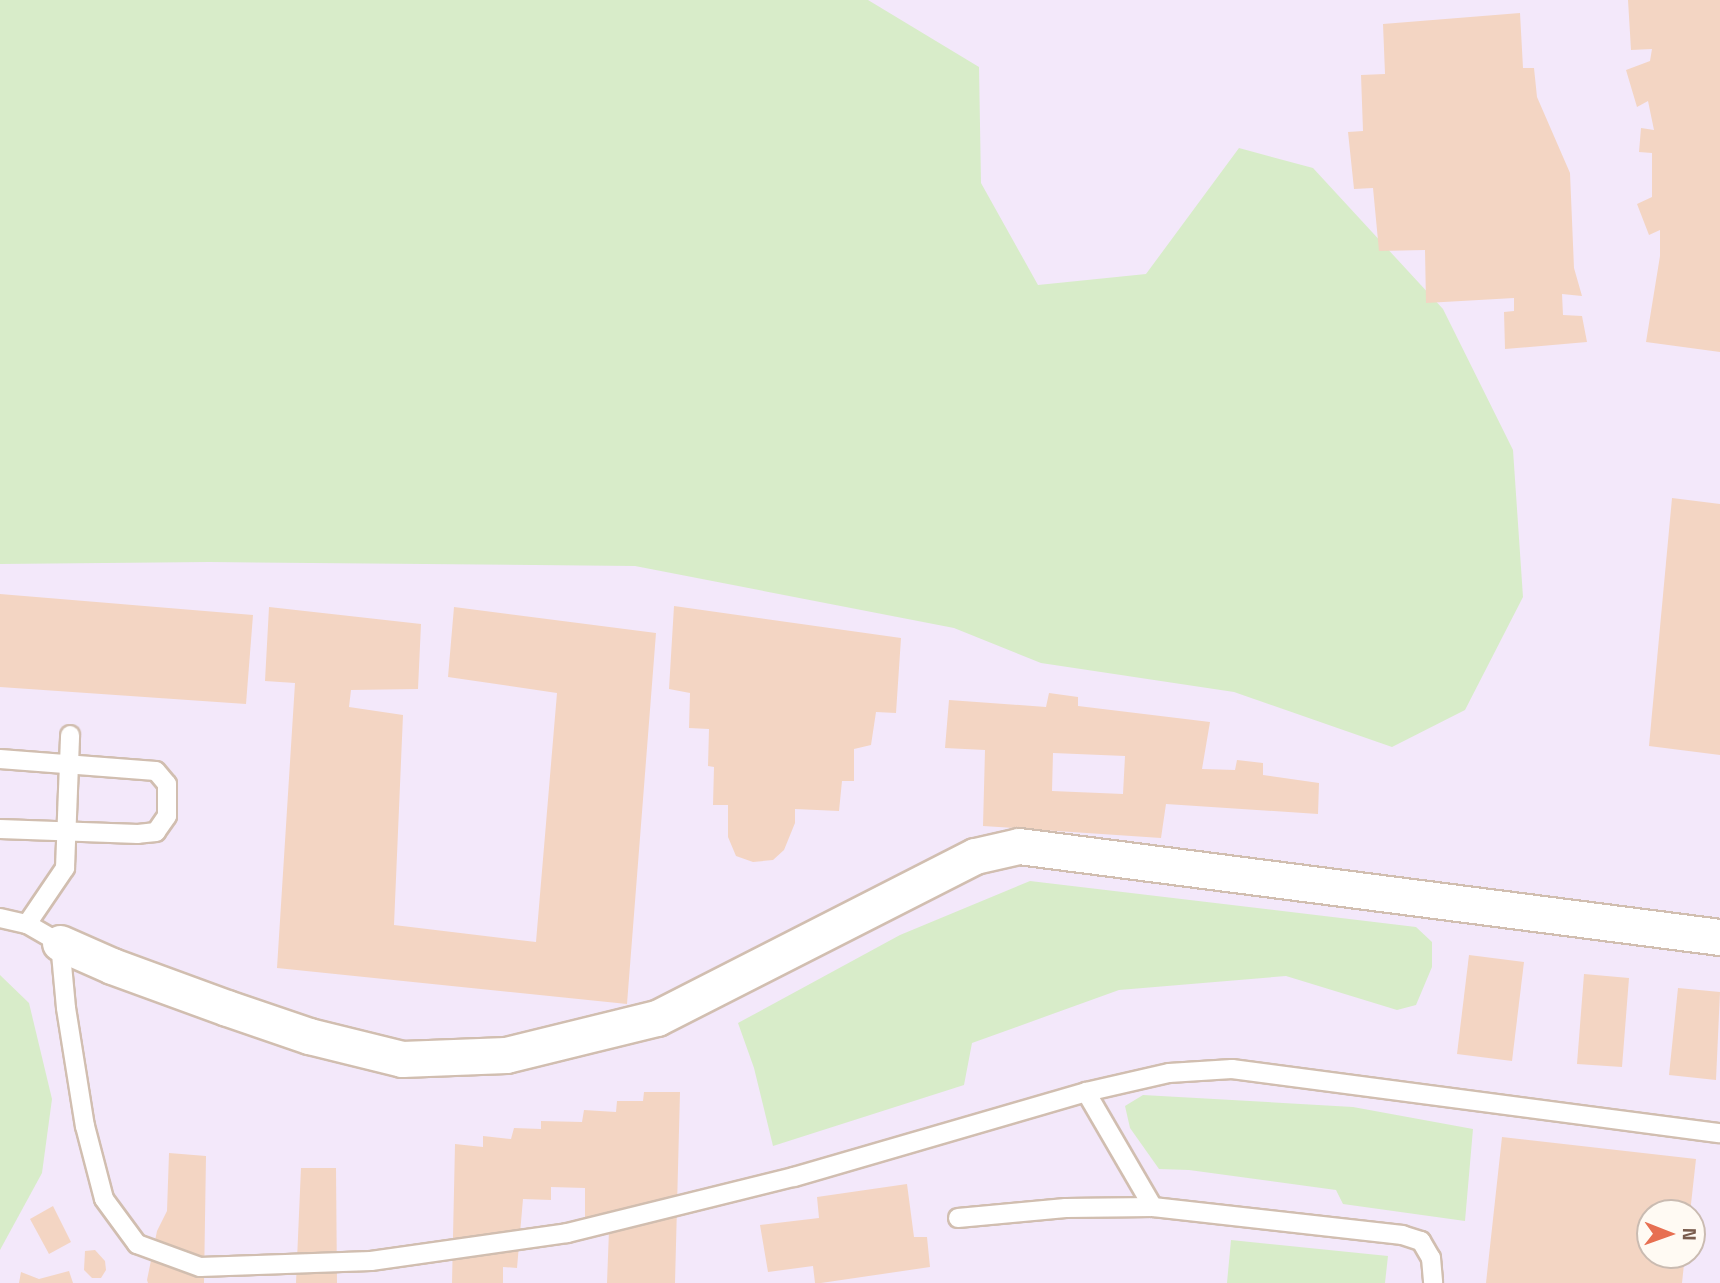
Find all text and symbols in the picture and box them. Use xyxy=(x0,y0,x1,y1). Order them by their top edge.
north arrow xyxy=(1636,1199,1706,1269)
text: N xyxy=(1676,1227,1705,1241)

